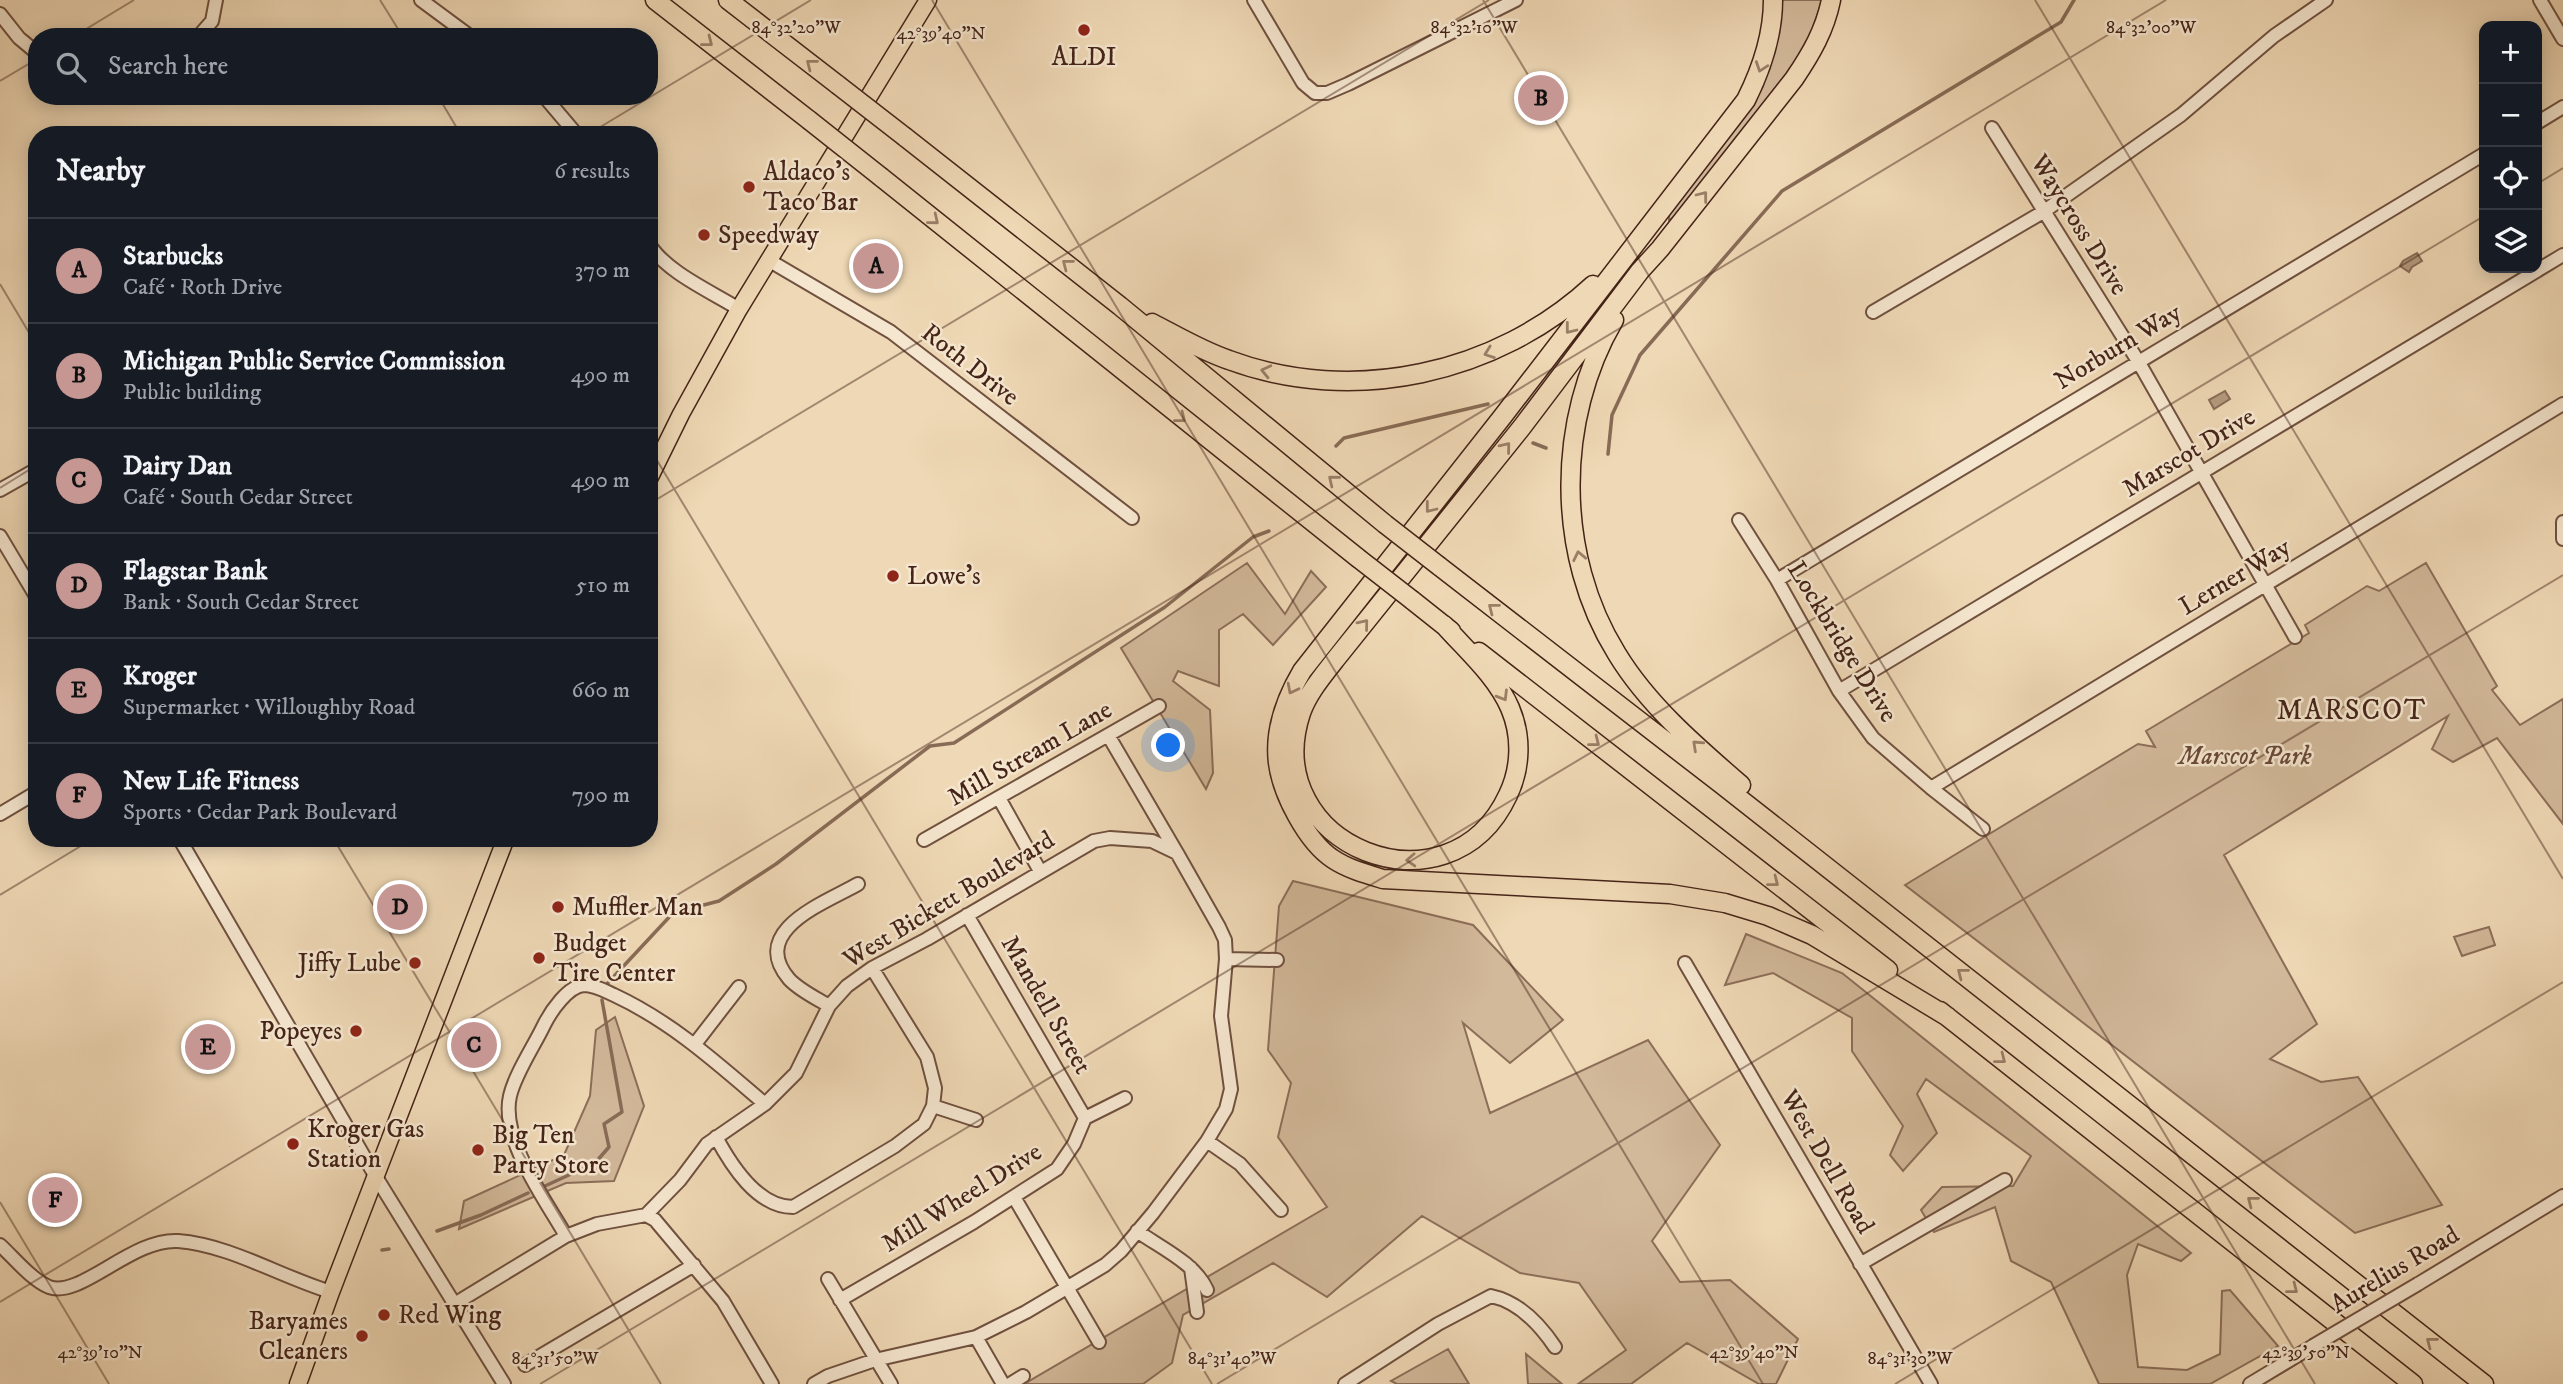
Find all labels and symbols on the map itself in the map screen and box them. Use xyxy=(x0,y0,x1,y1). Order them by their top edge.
text: 84°32'20"W xyxy=(751,17,841,39)
text: 84°32'10"W xyxy=(1431,17,1518,39)
text: 84°32'00"W xyxy=(2106,17,2197,39)
marker: ALDI xyxy=(1076,22,1092,38)
text: 42°39'40"N xyxy=(896,23,986,45)
one-way arrow xyxy=(700,34,713,46)
place label: ALDI xyxy=(1051,41,1117,74)
one-way arrow xyxy=(806,60,819,73)
one-way arrow xyxy=(1755,60,1769,72)
pin: B xyxy=(1518,72,1564,124)
street label: Waycross Drive xyxy=(2022,148,2135,301)
place label: Aldaco's Taco Bar xyxy=(763,156,858,219)
marker: Aldaco's Taco Bar xyxy=(741,179,757,195)
one-way arrow xyxy=(1694,191,1707,203)
one-way arrow xyxy=(927,212,939,225)
place label: Speedway xyxy=(718,219,820,252)
marker: Speedway xyxy=(696,227,712,243)
pin: A xyxy=(853,240,899,292)
one-way arrow xyxy=(1062,259,1074,272)
street label: Norburn Way xyxy=(2049,296,2188,398)
street label: Roth Drive xyxy=(914,317,1026,413)
one-way arrow xyxy=(1565,321,1578,333)
one-way arrow xyxy=(1484,344,1496,358)
one-way arrow xyxy=(1260,364,1272,379)
street label: Marscot Drive xyxy=(2117,401,2261,505)
one-way arrow xyxy=(1172,410,1185,422)
one-way arrow xyxy=(1498,442,1511,454)
one-way arrow xyxy=(1328,476,1340,489)
one-way arrow xyxy=(1425,500,1438,512)
street label: Lerner Way xyxy=(2173,531,2297,623)
one-way arrow xyxy=(1572,550,1587,562)
street label: Lockbridge Drive xyxy=(1779,555,1905,729)
place label: Lowe's xyxy=(907,560,981,593)
marker: Lowe's xyxy=(885,568,901,584)
one-way arrow xyxy=(1488,603,1501,616)
one-way arrow xyxy=(1356,619,1368,632)
one-way arrow xyxy=(1287,682,1301,694)
one-way arrow xyxy=(1495,689,1508,702)
district label: MARSCOT xyxy=(2277,693,2427,728)
street label: Mill Stream Lane xyxy=(942,694,1118,814)
your location xyxy=(1151,728,1185,762)
one-way arrow xyxy=(1587,734,1599,747)
park label: Marscot Park xyxy=(2176,740,2312,773)
one-way arrow xyxy=(1692,741,1705,754)
street label: West Bickett Boulevard xyxy=(836,824,1061,977)
one-way arrow xyxy=(1405,852,1416,867)
one-way arrow xyxy=(1767,873,1779,886)
pin: D xyxy=(377,881,423,933)
place label: Muffler Man xyxy=(572,891,703,924)
marker: Muffler Man xyxy=(550,899,566,915)
place label: Budget Tire Center xyxy=(553,927,676,990)
street label: Mandell Street xyxy=(993,930,1099,1080)
place label: Jiffy Lube xyxy=(296,947,401,980)
marker: Budget Tire Center xyxy=(531,950,547,966)
marker: Jiffy Lube xyxy=(407,955,423,971)
one-way arrow xyxy=(1957,969,1970,982)
place label: Popeyes xyxy=(259,1015,342,1048)
pin: C xyxy=(451,1019,497,1071)
pin: E xyxy=(185,1021,231,1073)
marker: Popeyes xyxy=(348,1023,364,1039)
one-way arrow xyxy=(1994,1051,2006,1064)
street label: West Dell Road xyxy=(1772,1083,1882,1240)
place label: Kroger Gas Station xyxy=(307,1113,424,1176)
place label: Big Ten Party Store xyxy=(492,1119,609,1182)
marker: Kroger Gas Station xyxy=(285,1136,301,1152)
street label: Mill Wheel Drive xyxy=(876,1136,1048,1260)
marker: Big Ten Party Store xyxy=(470,1142,486,1158)
pin: F xyxy=(32,1174,78,1226)
one-way arrow xyxy=(2247,1197,2260,1210)
street label: Aurelius Road xyxy=(2325,1219,2466,1321)
one-way arrow xyxy=(2285,1281,2298,1294)
place label: Red Wing xyxy=(398,1299,502,1332)
place label: Baryames Cleaners xyxy=(249,1305,348,1368)
marker: Red Wing xyxy=(376,1307,392,1323)
marker: Baryames Cleaners xyxy=(354,1328,370,1344)
one-way arrow xyxy=(2426,1337,2438,1350)
text: 42°39'10"N xyxy=(57,1342,143,1364)
text: 42°39'40"N xyxy=(1709,1342,1799,1364)
text: 42°39'50"N xyxy=(2262,1342,2350,1364)
text: 84°31'50"W xyxy=(511,1348,599,1370)
text: 84°31'40"W xyxy=(1188,1348,1277,1370)
text: 84°31'30"W xyxy=(1868,1348,1953,1370)

